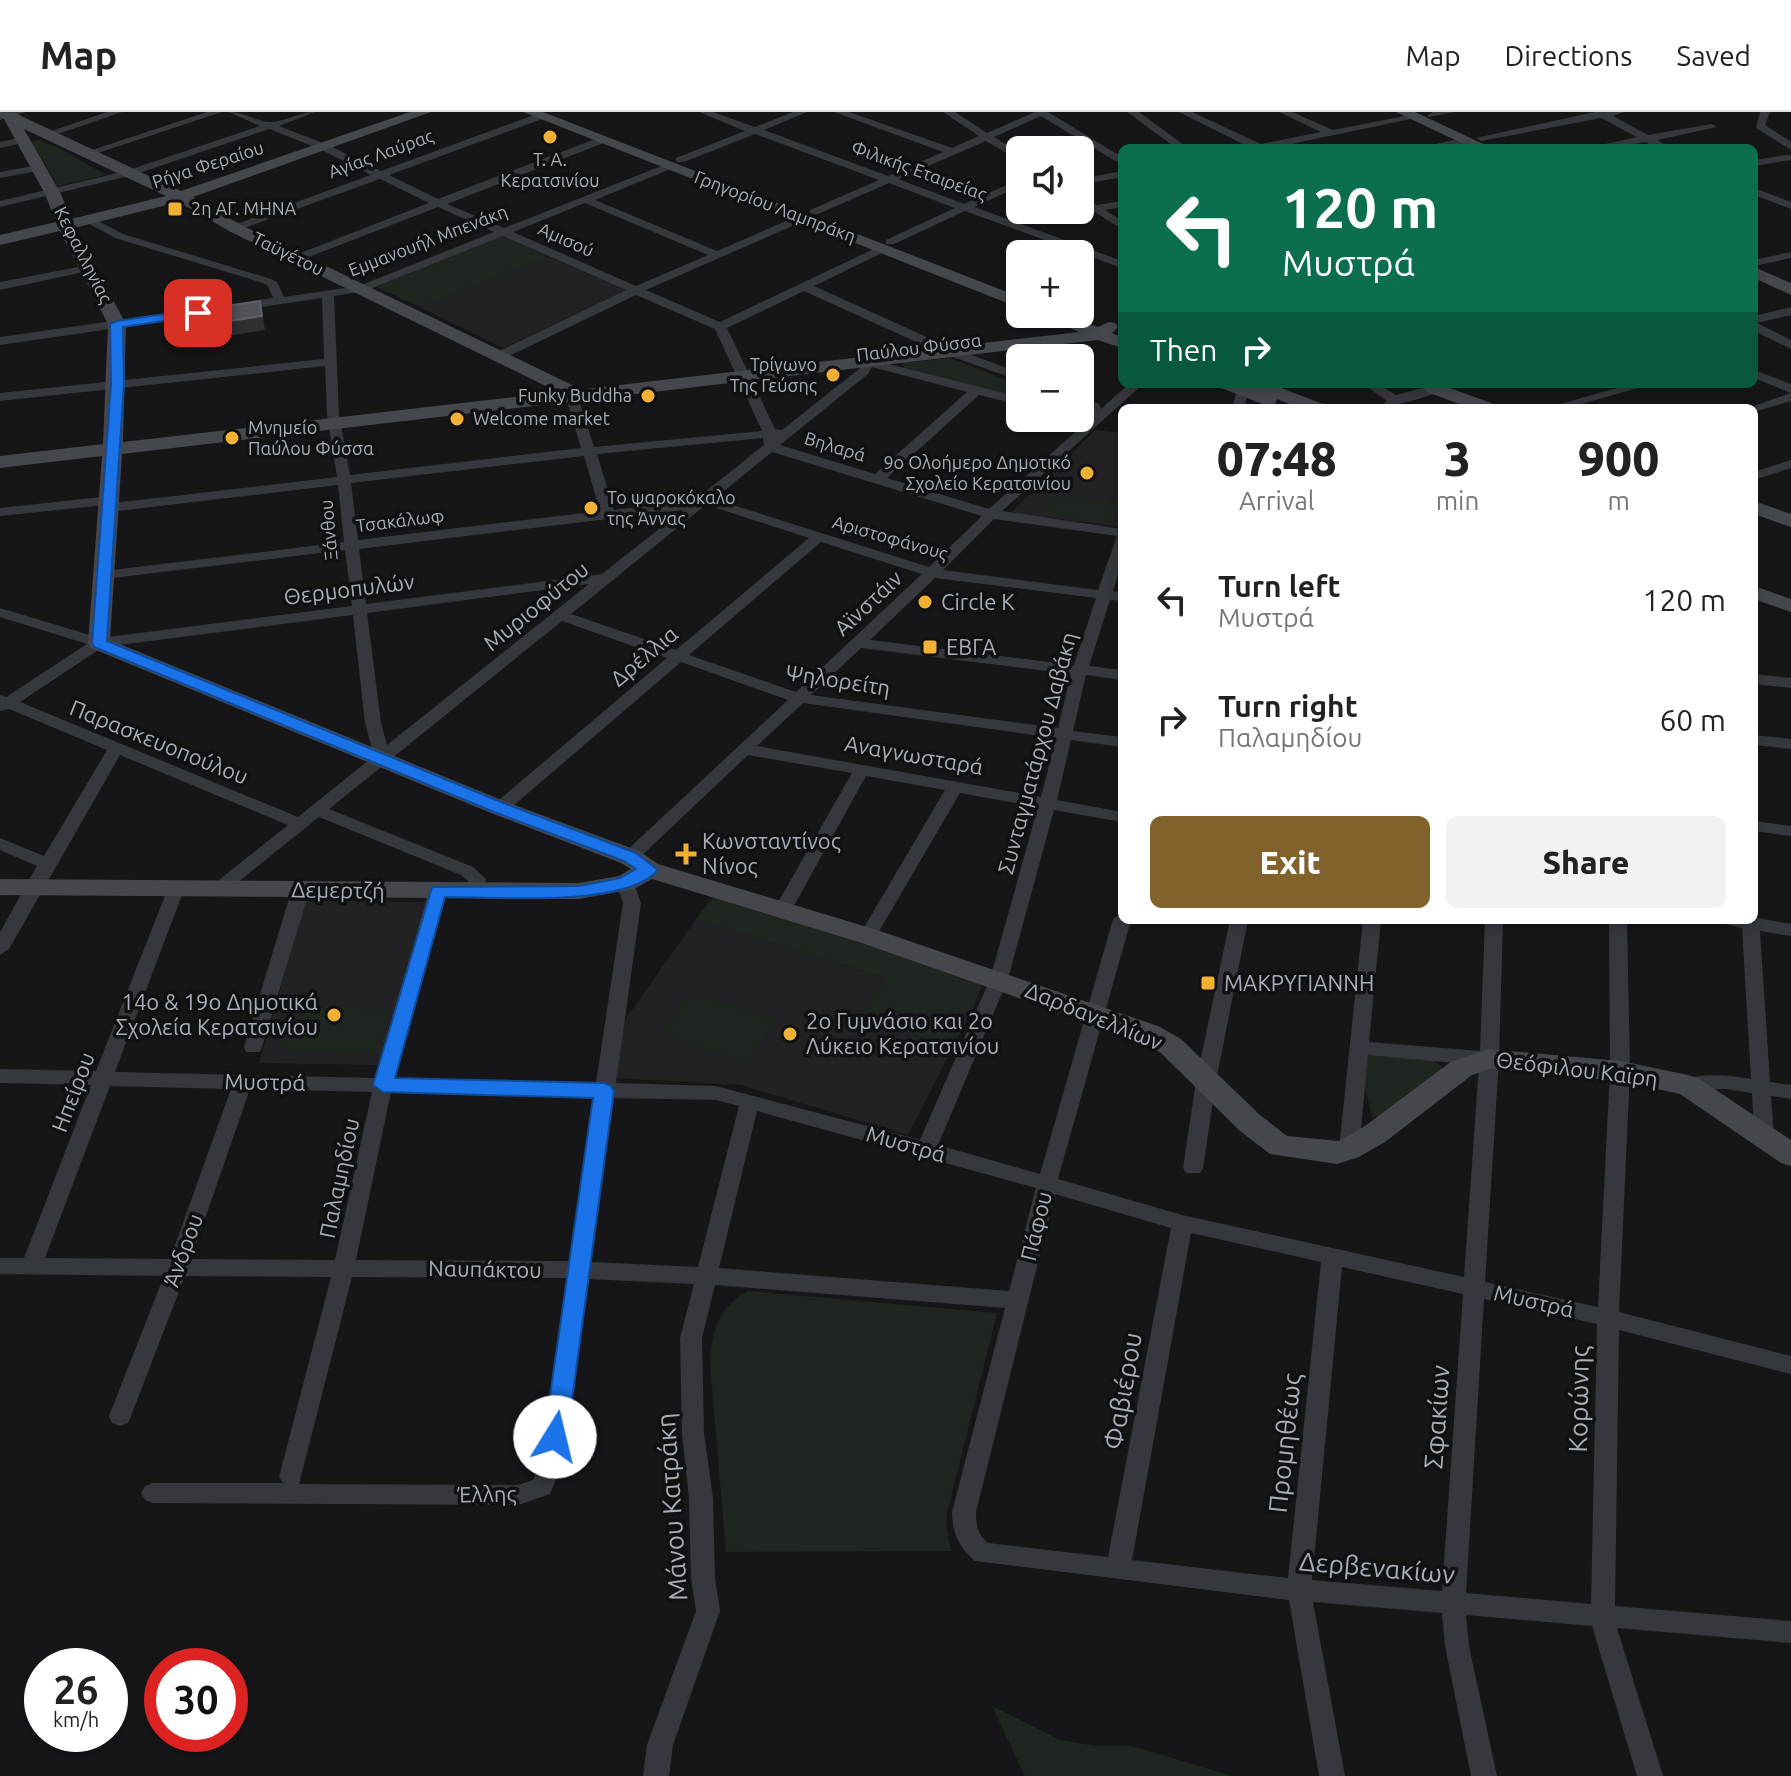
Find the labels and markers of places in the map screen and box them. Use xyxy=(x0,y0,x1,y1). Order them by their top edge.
marker: Τ. Α. Κερατσινίου xyxy=(541,128,559,146)
place label: Τ. Α. Κερατσινίου xyxy=(501,149,599,190)
place label: 2η ΑΓ. ΜΗΝΑ xyxy=(191,198,297,218)
marker: 2η ΑΓ. ΜΗΝΑ xyxy=(166,200,184,218)
pin xyxy=(164,279,232,347)
place label: Τρίγωνο Της Γεύσης xyxy=(730,354,817,396)
marker: Τρίγωνο Της Γεύσης xyxy=(824,366,842,384)
place label: Funky Buddha xyxy=(518,385,632,405)
marker: Funky Buddha xyxy=(639,387,657,405)
place label: Welcome market xyxy=(473,408,610,428)
marker: Welcome market xyxy=(448,410,466,428)
place label: Μνημείο Παύλου Φύσσα xyxy=(248,417,374,458)
marker: Μνημείο Παύλου Φύσσα xyxy=(223,429,241,447)
place label: 9ο Ολοήμερο Δημοτικό Σχολείο Κερατσινίου xyxy=(883,452,1071,493)
marker: 9ο Ολοήμερο Δημοτικό Σχολείο Κερατσινίου xyxy=(1078,464,1096,482)
place label: Το ψαροκόκαλο της Άννας xyxy=(607,487,736,529)
marker: Το ψαροκόκαλο της Άννας xyxy=(582,499,600,517)
place label: Circle K xyxy=(941,589,1015,614)
marker: Circle K xyxy=(916,593,934,611)
place label: ΕΒΓΑ xyxy=(946,634,997,659)
marker: ΕΒΓΑ xyxy=(921,638,939,656)
place label: Κωνσταντίνος Νίνος xyxy=(702,828,841,879)
marker: Κωνσταντίνος Νίνος xyxy=(677,845,695,863)
place label: ΜΑΚΡΥΓΙΑΝΝΗ xyxy=(1224,970,1374,995)
marker: ΜΑΚΡΥΓΙΑΝΝΗ xyxy=(1199,974,1217,992)
place label: 14ο & 19ο Δημοτικά Σχολεία Κερατσινίου xyxy=(115,989,318,1039)
marker: 14ο & 19ο Δημοτικά Σχολεία Κερατσινίου xyxy=(325,1006,343,1024)
place label: 2ο Γυμνάσιο και 2ο Λύκειο Κερατσινίου xyxy=(806,1008,999,1058)
marker: 2ο Γυμνάσιο και 2ο Λύκειο Κερατσινίου xyxy=(781,1025,799,1043)

